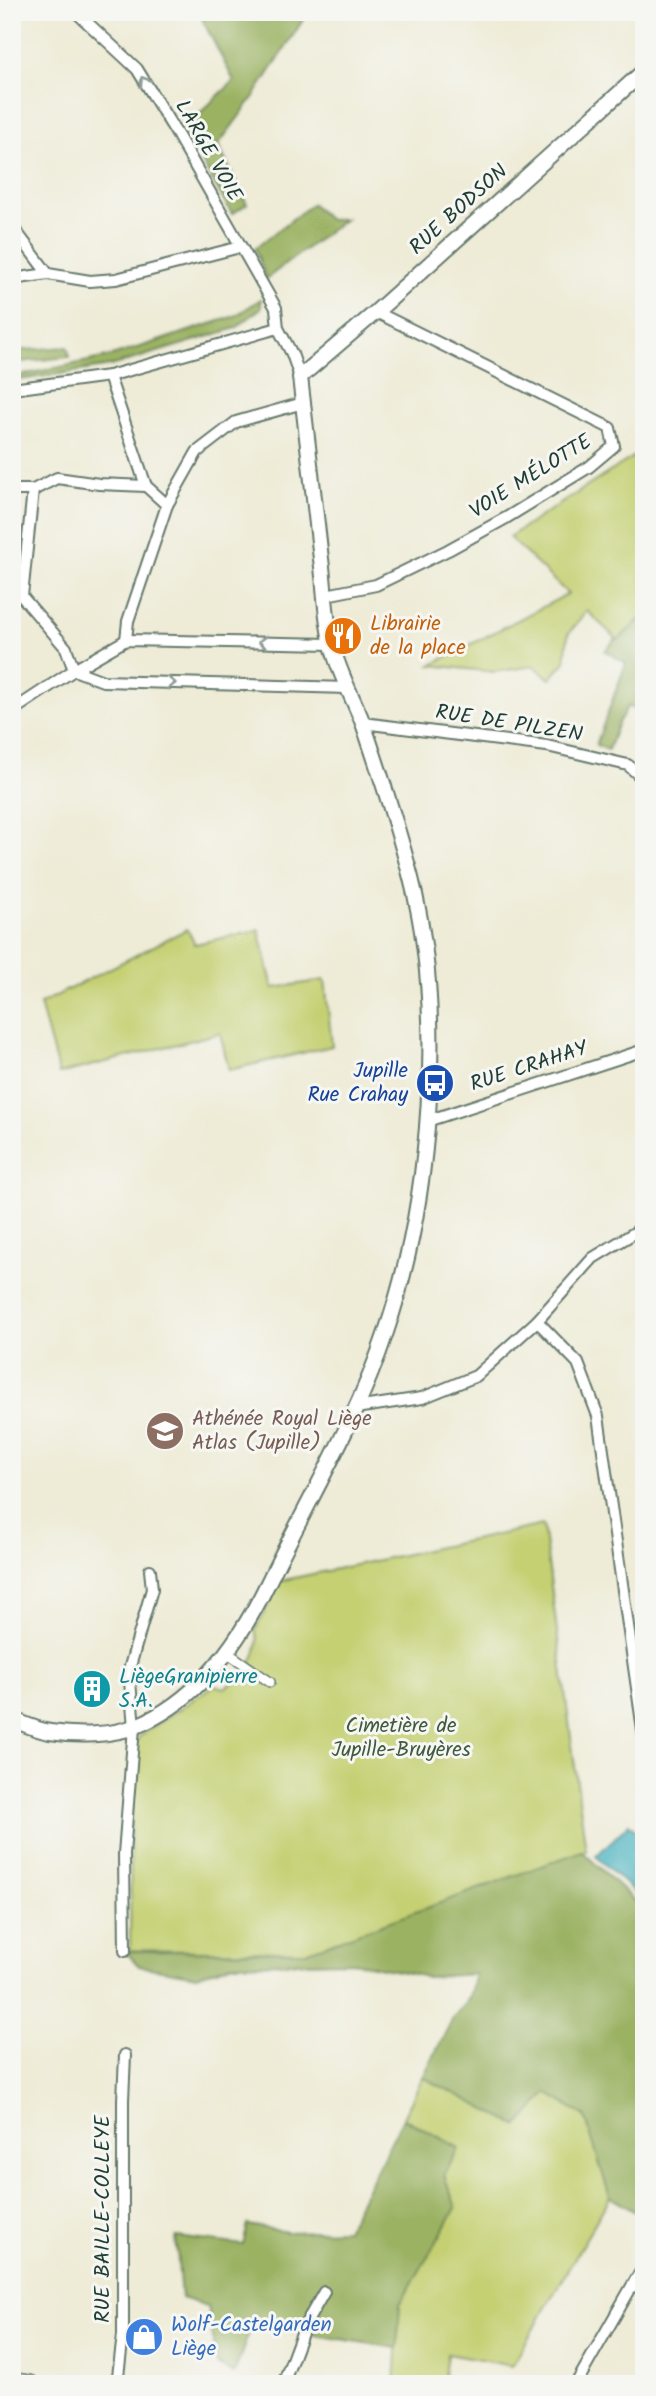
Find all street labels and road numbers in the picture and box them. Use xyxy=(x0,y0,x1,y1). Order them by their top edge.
street label: LARGE VOIE xyxy=(165,94,251,209)
street label: RUE BODSON xyxy=(402,156,516,264)
street label: VOIE MÉLOTTE xyxy=(463,426,599,528)
street label: RUE DE PILZEN xyxy=(433,696,585,752)
street label: RUE CRAHAY xyxy=(466,1032,593,1102)
street label: RUE BAILLE-COLLEYE xyxy=(87,2114,120,2323)

